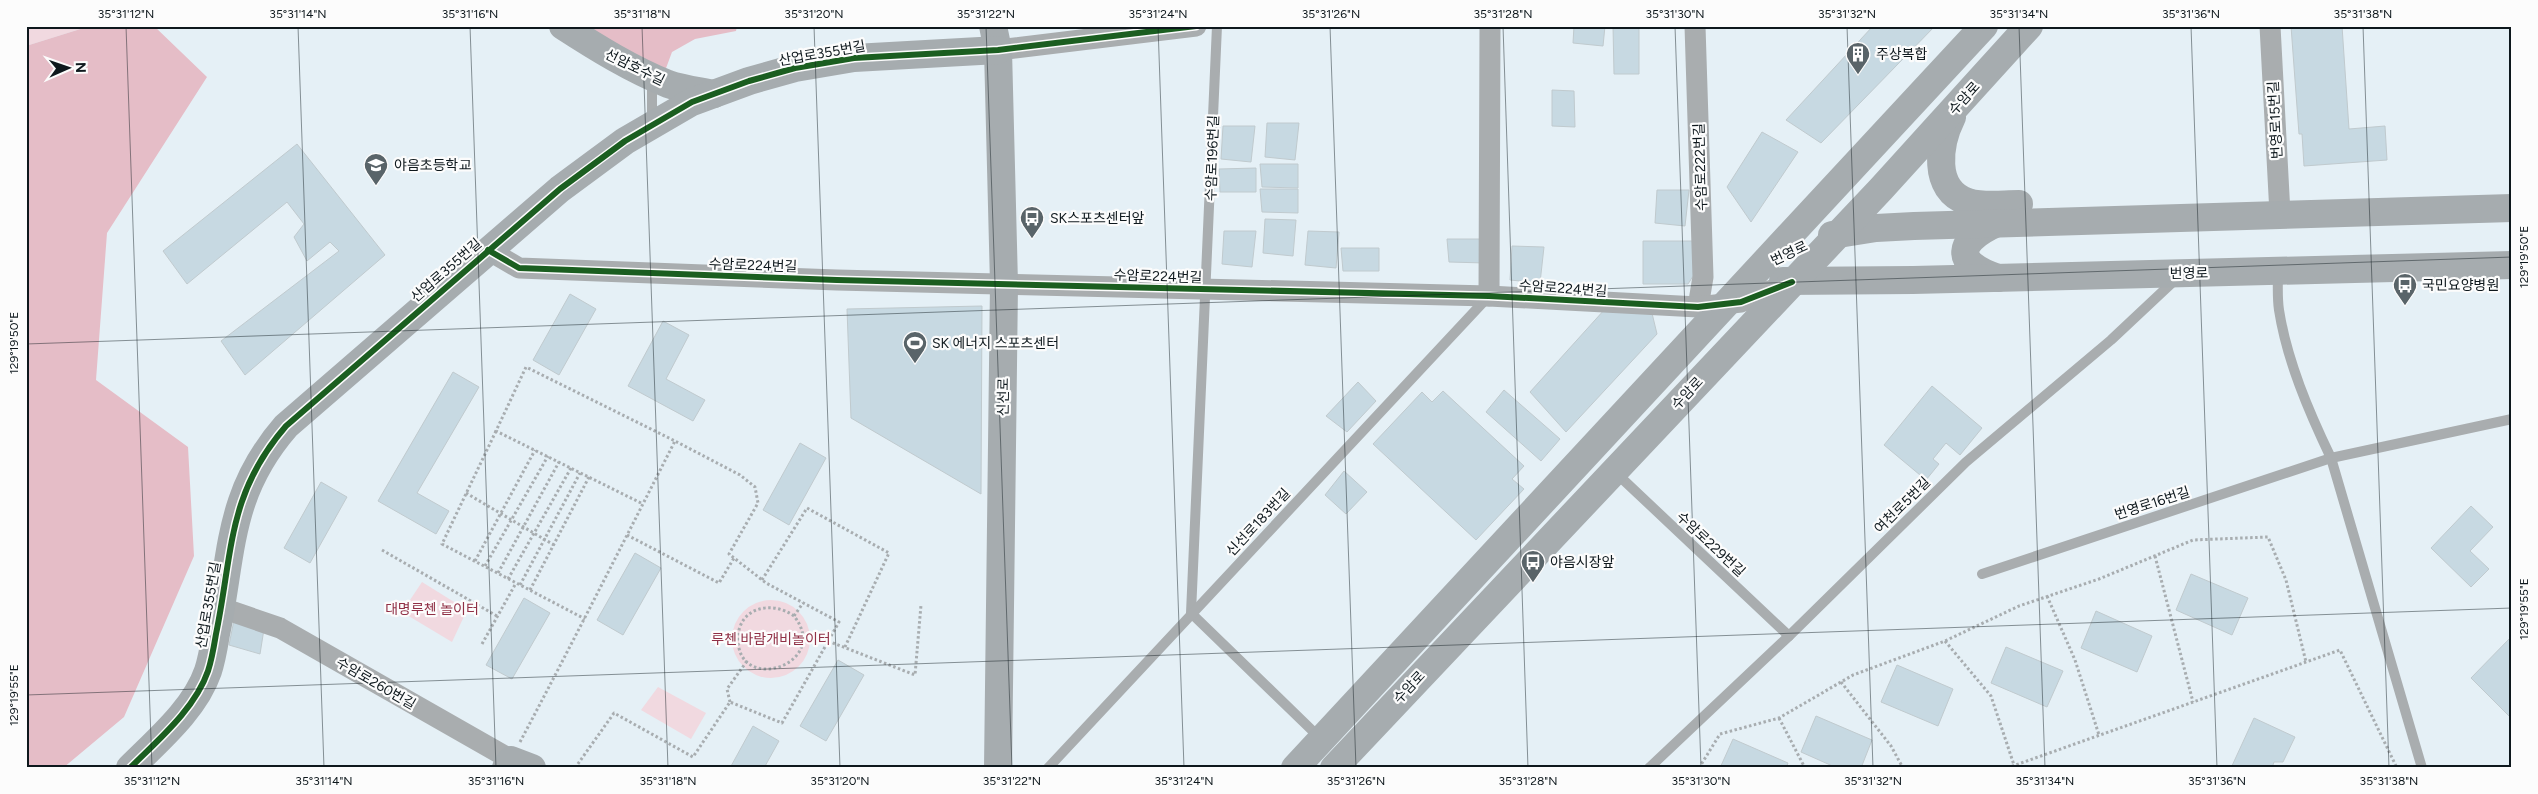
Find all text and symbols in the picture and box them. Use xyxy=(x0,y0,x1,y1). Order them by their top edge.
text: 35°31'12"N xyxy=(98,7,154,21)
text: 35°31'14"N xyxy=(269,7,327,21)
text: 35°31'16"N xyxy=(442,7,498,21)
text: 35°31'18"N xyxy=(613,7,671,21)
text: 35°31'20"N xyxy=(784,7,844,21)
text: 35°31'22"N xyxy=(957,7,1015,21)
text: 35°31'24"N xyxy=(1128,7,1188,21)
text: 35°31'26"N xyxy=(1302,7,1360,21)
text: 35°31'28"N xyxy=(1474,7,1532,21)
text: 35°31'30"N xyxy=(1645,7,1705,21)
text: 35°31'32"N xyxy=(1818,7,1876,21)
text: 35°31'34"N xyxy=(1990,7,2048,21)
text: 35°31'36"N xyxy=(2162,7,2220,21)
text: 35°31'38"N xyxy=(2334,7,2392,21)
street label: 산업로355번길 xyxy=(777,37,867,70)
building icon: 주상복합 xyxy=(1845,41,1871,75)
north arrow xyxy=(42,42,92,92)
street label: 선암호수길 xyxy=(602,46,667,89)
place label: 주상복합 xyxy=(1876,46,1928,63)
text: N xyxy=(72,62,89,73)
street label: 수암로 xyxy=(1945,78,1984,118)
street label: 번영로15번길 xyxy=(2265,80,2286,159)
street label: 수암로196번길 xyxy=(1203,115,1222,201)
street label: 수암로222번길 xyxy=(1690,123,1711,211)
school or university icon: 야음초등학교 xyxy=(363,152,389,186)
place label: 야음초등학교 xyxy=(394,157,471,174)
bus stop icon: SK스포츠센터앞 xyxy=(1019,205,1045,239)
place label: SK스포츠센터앞 xyxy=(1050,210,1145,227)
text: 129°19'50"E xyxy=(2517,226,2531,288)
street label: 산업로355번길 xyxy=(407,235,485,306)
street label: 번영로 xyxy=(1768,238,1810,269)
street label: 수암로224번길 xyxy=(708,255,798,276)
street label: 번영로 xyxy=(2170,265,2209,282)
street label: 수암로224번길 xyxy=(1113,266,1203,287)
bus stop icon: 국민요양병원 xyxy=(2392,272,2418,306)
street label: 수암로224번길 xyxy=(1518,277,1608,300)
place label: 국민요양병원 xyxy=(2422,277,2499,294)
text: 129°19'50"E xyxy=(7,312,21,374)
sports icon: SK 에너지 스포츠센터 xyxy=(902,330,928,364)
place label: SK 에너지 스포츠센터 xyxy=(932,335,1059,352)
street label: 수암로 xyxy=(1668,373,1707,413)
street label: 신선로 xyxy=(995,377,1012,416)
street label: 여천로5번길 xyxy=(1871,474,1934,537)
street label: 번영로16번길 xyxy=(2112,483,2192,524)
street label: 신선로183번길 xyxy=(1223,485,1294,560)
street label: 수암로229번길 xyxy=(1673,508,1749,581)
bus stop icon: 야음시장앞 xyxy=(1520,549,1546,583)
place label: 야음시장앞 xyxy=(1550,554,1615,571)
street label: 산업로355번길 xyxy=(192,560,225,650)
text: 129°19'55"E xyxy=(2517,578,2531,640)
park label: 대명루첸 놀이터 xyxy=(385,601,479,618)
park label: 루첸 바람개비놀이터 xyxy=(711,631,831,648)
street label: 수암로260번길 xyxy=(333,654,419,713)
text: 129°19'55"E xyxy=(7,664,21,726)
street label: 수암로 xyxy=(1390,667,1429,707)
text: 35°31'12"N xyxy=(124,774,180,788)
text: 35°31'14"N xyxy=(295,774,353,788)
text: 35°31'16"N xyxy=(468,774,524,788)
text: 35°31'18"N xyxy=(639,774,697,788)
text: 35°31'20"N xyxy=(810,774,870,788)
text: 35°31'22"N xyxy=(983,774,1041,788)
text: 35°31'24"N xyxy=(1154,774,1214,788)
text: 35°31'26"N xyxy=(1327,774,1385,788)
text: 35°31'28"N xyxy=(1499,774,1557,788)
text: 35°31'30"N xyxy=(1671,774,1731,788)
text: 35°31'32"N xyxy=(1844,774,1902,788)
text: 35°31'34"N xyxy=(2016,774,2074,788)
text: 35°31'36"N xyxy=(2188,774,2246,788)
text: 35°31'38"N xyxy=(2360,774,2418,788)

